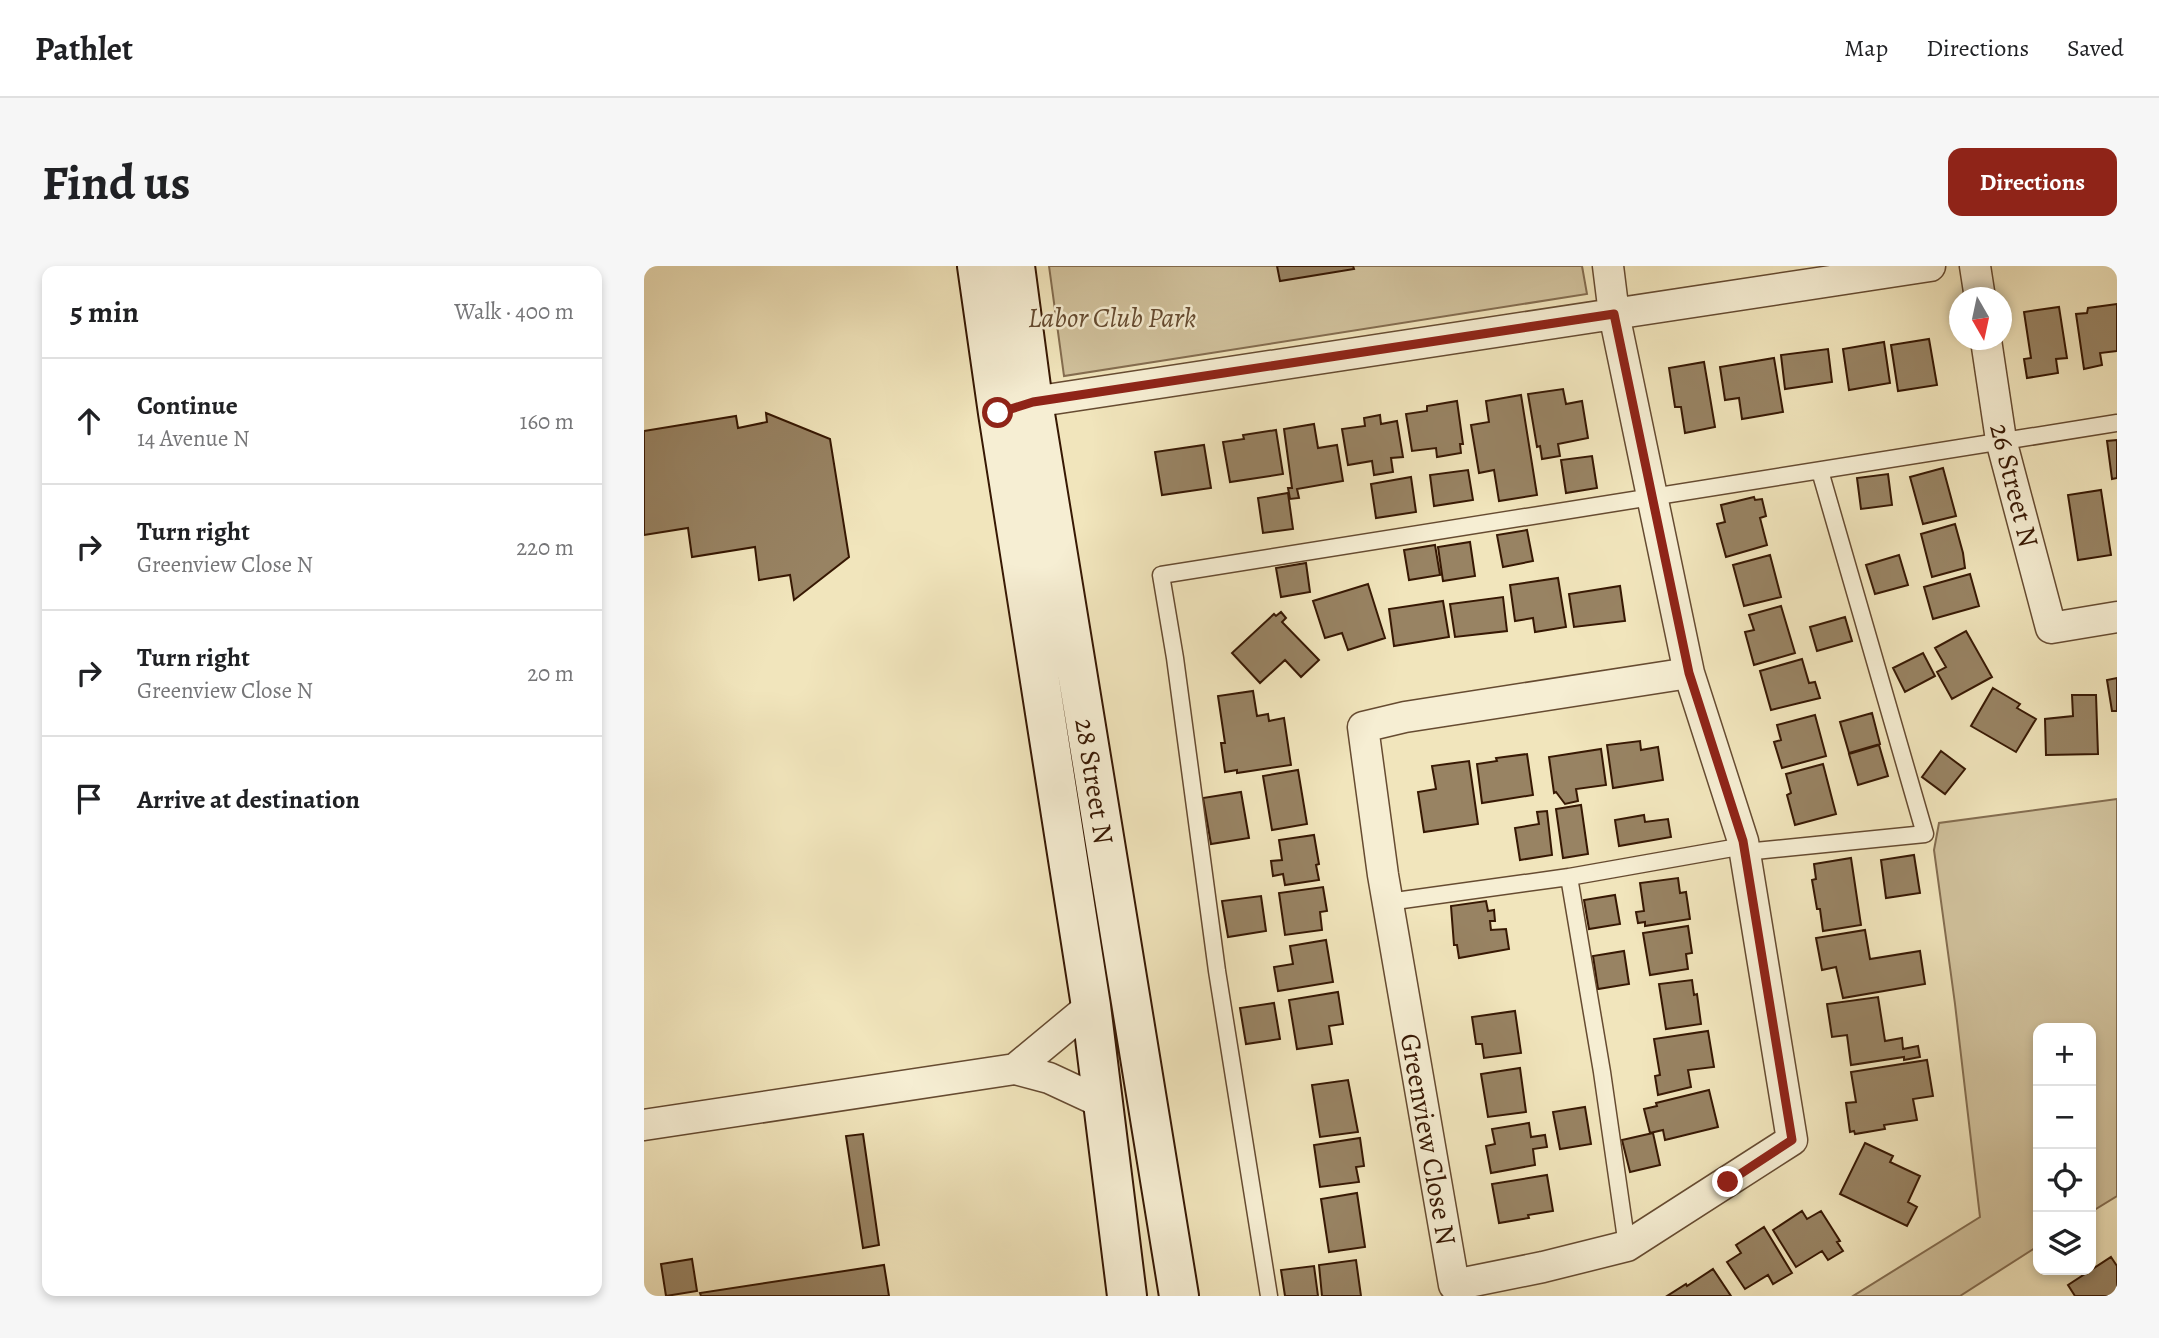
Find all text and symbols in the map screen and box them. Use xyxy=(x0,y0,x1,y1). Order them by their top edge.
text: Pathlet xyxy=(35,26,133,71)
text: Map xyxy=(1844,32,1888,64)
text: Directions xyxy=(1926,32,2029,64)
text: Saved xyxy=(2067,32,2124,64)
button: Directions xyxy=(1948,148,2117,216)
text: Find us xyxy=(42,149,190,216)
north arrow xyxy=(1949,287,2012,350)
text: 5 min xyxy=(70,292,139,332)
text: Walk · 400 m xyxy=(454,296,574,327)
park label: Labor Club Park xyxy=(1028,299,1196,337)
text: Continue xyxy=(137,388,238,423)
route start xyxy=(982,397,1013,428)
icon: ahead xyxy=(70,402,108,440)
text: 160 m xyxy=(520,406,574,437)
street label: 26 Street N xyxy=(1980,419,2048,551)
text: 14 Avenue N xyxy=(137,423,249,454)
text: Turn right xyxy=(137,514,250,549)
icon: right xyxy=(70,528,108,566)
text: 220 m xyxy=(516,532,574,563)
text: Greenview Close N xyxy=(137,549,313,580)
text: Turn right xyxy=(137,640,250,675)
icon: right xyxy=(70,654,108,692)
text: 20 m xyxy=(527,658,574,689)
text: Greenview Close N xyxy=(137,675,313,706)
street label: 28 Street N xyxy=(1065,715,1123,847)
icon: arrive xyxy=(70,780,108,818)
text: Arrive at destination xyxy=(137,782,360,817)
map controls xyxy=(2033,1023,2096,1275)
button: + xyxy=(2033,1023,2096,1086)
street label: Greenview Close N xyxy=(1391,1030,1465,1248)
button: − xyxy=(2033,1086,2096,1149)
button: locate xyxy=(2033,1149,2096,1212)
route end xyxy=(1712,1166,1743,1197)
button: layers xyxy=(2033,1212,2096,1275)

